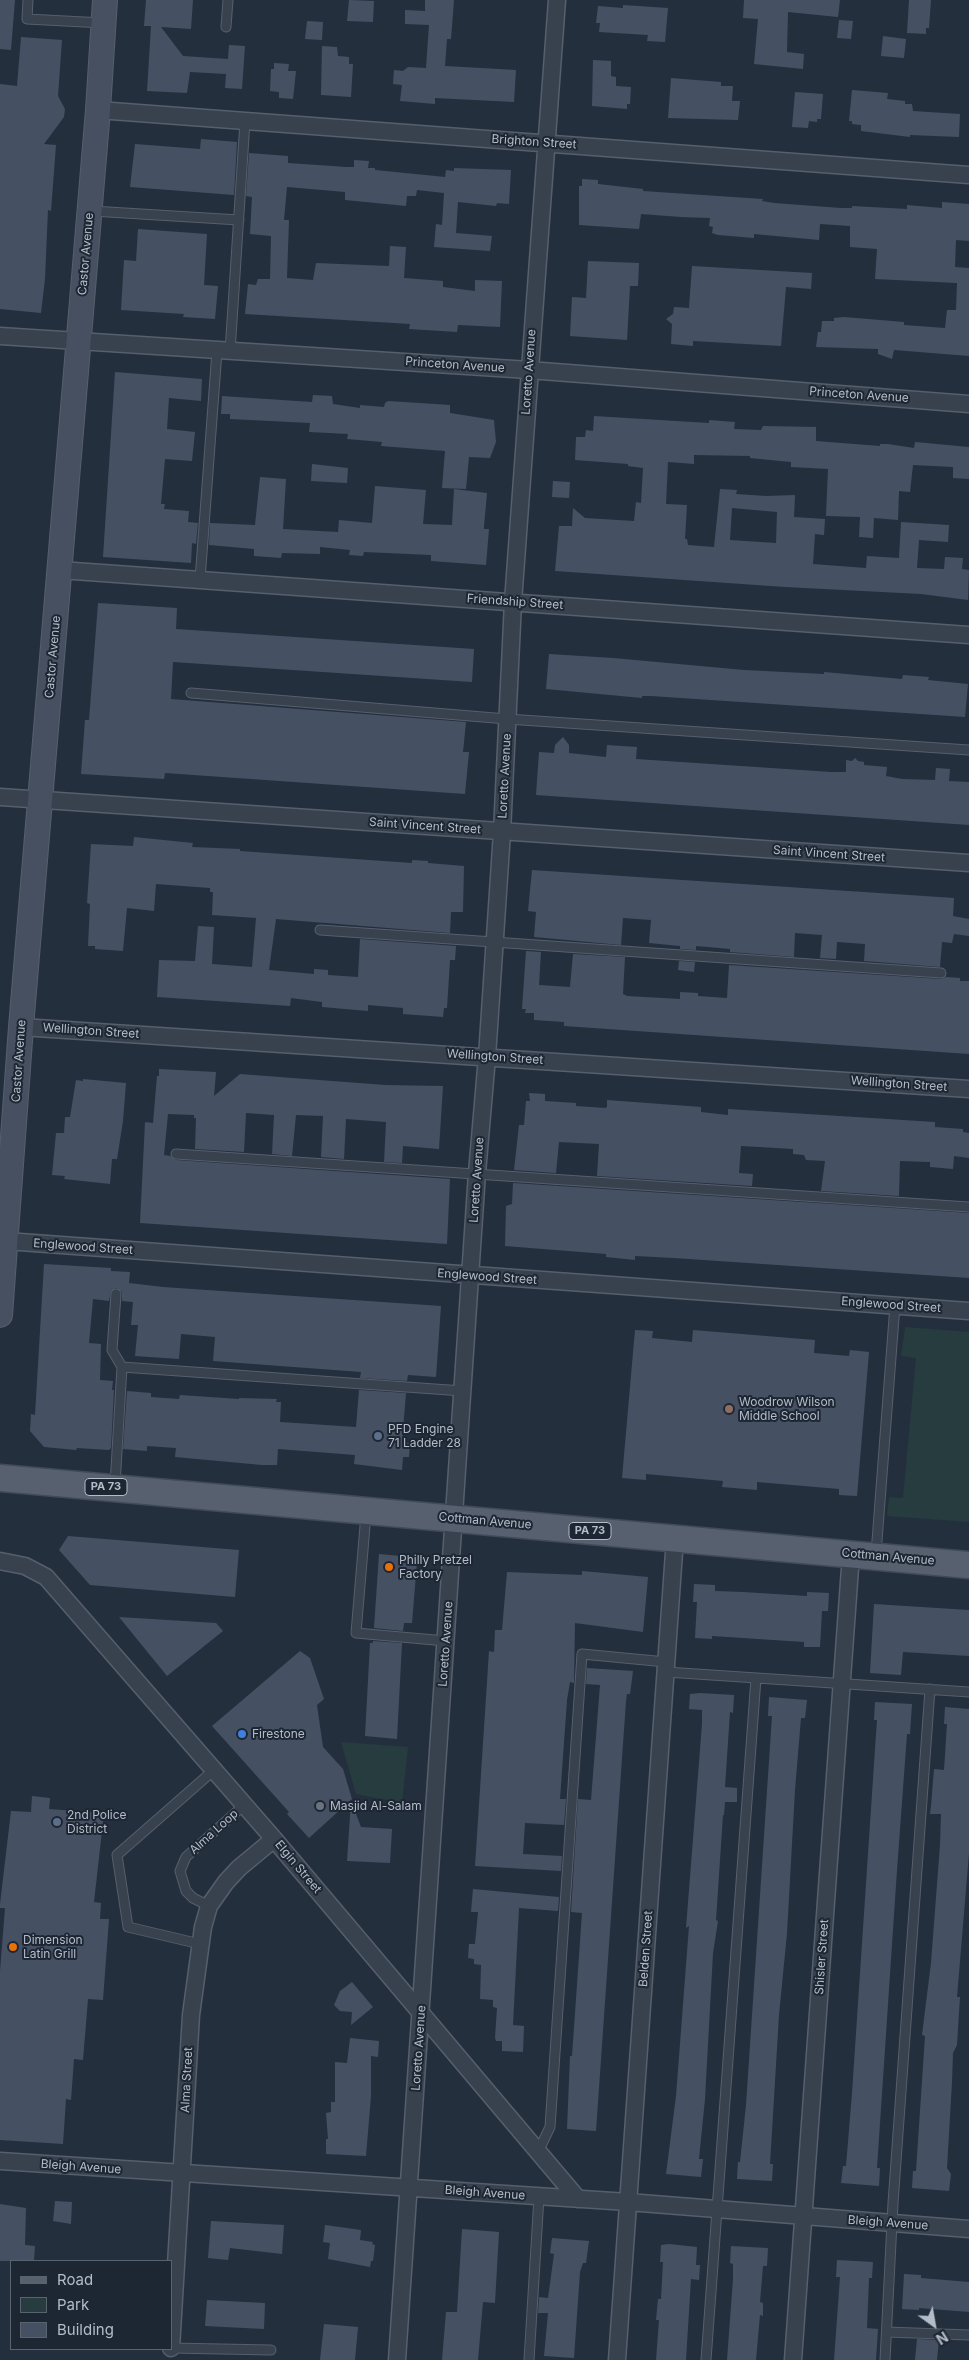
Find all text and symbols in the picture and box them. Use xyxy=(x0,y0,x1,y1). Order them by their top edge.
street label: Brighton Street xyxy=(491,132,577,152)
street label: Castor Avenue xyxy=(75,212,97,296)
street label: Loretto Avenue xyxy=(519,329,539,415)
street label: Princeton Avenue xyxy=(405,354,505,376)
street label: Princeton Avenue xyxy=(809,384,909,406)
street label: Friendship Street xyxy=(466,591,564,613)
street label: Castor Avenue xyxy=(42,615,64,699)
street label: Loretto Avenue xyxy=(496,733,514,819)
street label: Saint Vincent Street xyxy=(369,815,481,837)
street label: Saint Vincent Street xyxy=(773,843,885,865)
street label: Castor Avenue xyxy=(9,1019,29,1103)
street label: Wellington Street xyxy=(42,1020,140,1042)
street label: Wellington Street xyxy=(446,1046,544,1068)
street label: Wellington Street xyxy=(850,1073,948,1095)
street label: Loretto Avenue xyxy=(467,1137,487,1223)
street label: Englewood Street xyxy=(33,1236,133,1258)
street label: Englewood Street xyxy=(437,1266,537,1288)
street label: Englewood Street xyxy=(841,1294,941,1316)
place label: Woodrow Wilson Middle School xyxy=(739,1395,835,1423)
marker: Woodrow Wilson Middle School xyxy=(723,1403,735,1415)
place label: PFD Engine 71 Ladder 28 xyxy=(388,1422,461,1450)
marker: PFD Engine 71 Ladder 28 xyxy=(372,1430,384,1442)
road number: PA 73 xyxy=(85,1478,127,1495)
street label: Cottman Avenue xyxy=(438,1510,532,1532)
road number: PA 73 xyxy=(569,1522,611,1540)
street label: Cottman Avenue xyxy=(841,1546,935,1568)
place label: Philly Pretzel Factory xyxy=(399,1553,472,1581)
marker: Philly Pretzel Factory xyxy=(383,1561,395,1573)
street label: Loretto Avenue xyxy=(436,1601,456,1687)
place label: Firestone xyxy=(252,1727,305,1741)
marker: Firestone xyxy=(236,1728,248,1740)
place label: Masjid Al-Salam xyxy=(330,1799,422,1813)
marker: Masjid Al-Salam xyxy=(314,1800,326,1812)
street label: Alma Loop xyxy=(187,1806,241,1858)
place label: 2nd Police District xyxy=(67,1808,127,1836)
marker: 2nd Police District xyxy=(51,1816,63,1828)
street label: Elgin Street xyxy=(272,1838,324,1896)
street label: Belden Street xyxy=(636,1910,656,1988)
street label: Shisler Street xyxy=(812,1919,832,1995)
place label: Dimension Latin Grill xyxy=(23,1933,83,1961)
marker: Dimension Latin Grill xyxy=(7,1941,19,1953)
street label: Loretto Avenue xyxy=(409,2005,429,2091)
street label: Alma Street xyxy=(178,2047,196,2113)
street label: Bleigh Avenue xyxy=(40,2157,122,2177)
street label: Bleigh Avenue xyxy=(444,2183,526,2203)
street label: Bleigh Avenue xyxy=(847,2213,929,2233)
legend xyxy=(10,2260,172,2350)
text: Road xyxy=(57,2270,93,2289)
text: Park xyxy=(57,2295,89,2314)
north arrow xyxy=(909,2300,959,2350)
text: Building xyxy=(57,2320,114,2339)
text: N xyxy=(933,2328,951,2348)

